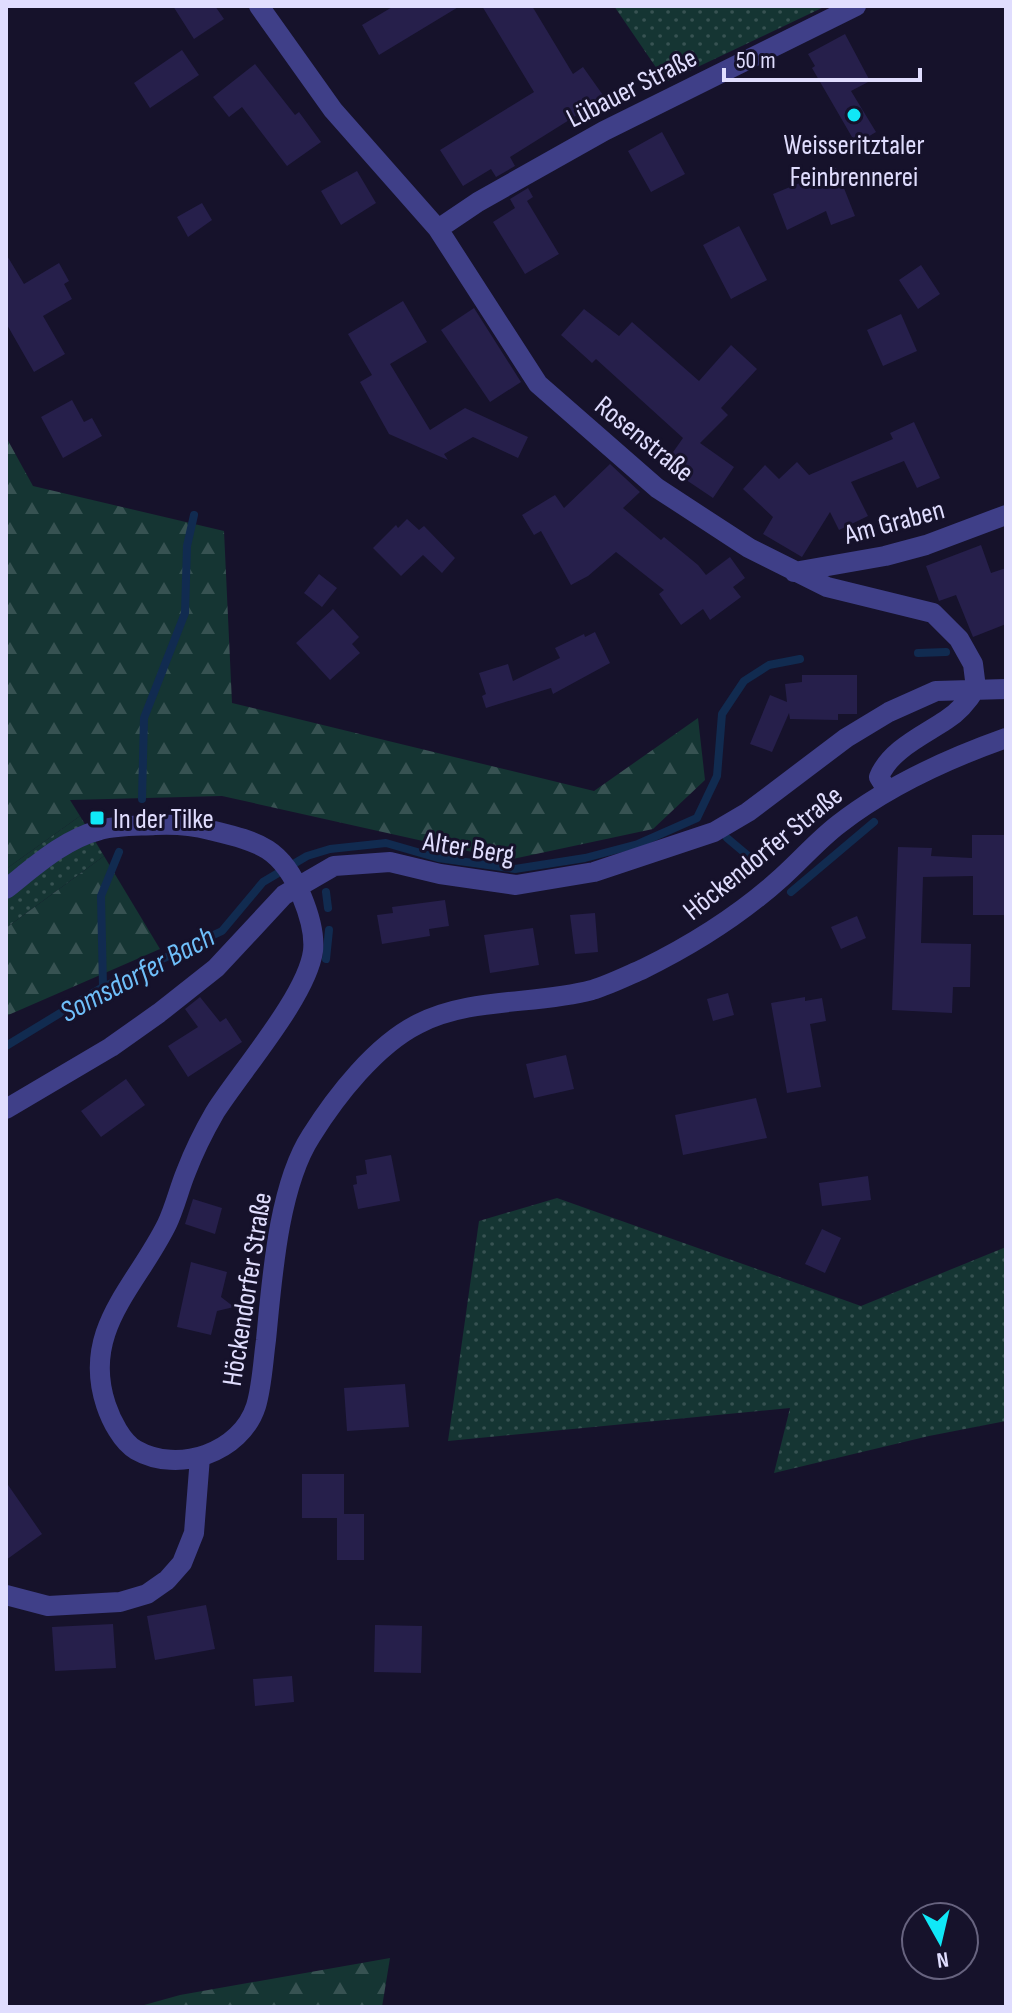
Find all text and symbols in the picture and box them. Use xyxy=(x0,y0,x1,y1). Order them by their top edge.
scale bar xyxy=(724,32,920,82)
street label: Lübauer Straße xyxy=(561,41,702,135)
text: 50 m xyxy=(736,46,776,75)
marker: Weisseritztaler Feinbrennerei xyxy=(845,106,863,124)
place label: Weisseritztaler Feinbrennerei xyxy=(784,129,924,194)
street label: Rosenstraße xyxy=(588,389,700,489)
street label: Am Graben xyxy=(840,493,948,552)
street label: Höckendorfer Straße xyxy=(677,779,849,927)
place label: In der Tilke xyxy=(113,803,214,836)
marker: In der Tilke xyxy=(88,809,106,827)
street label: Alter Berg xyxy=(420,825,517,872)
water label: Somsdorfer Bach xyxy=(54,919,221,1031)
street label: Höckendorfer Straße xyxy=(216,1190,279,1388)
north arrow xyxy=(900,1901,980,1981)
text: N xyxy=(935,1945,950,1974)

